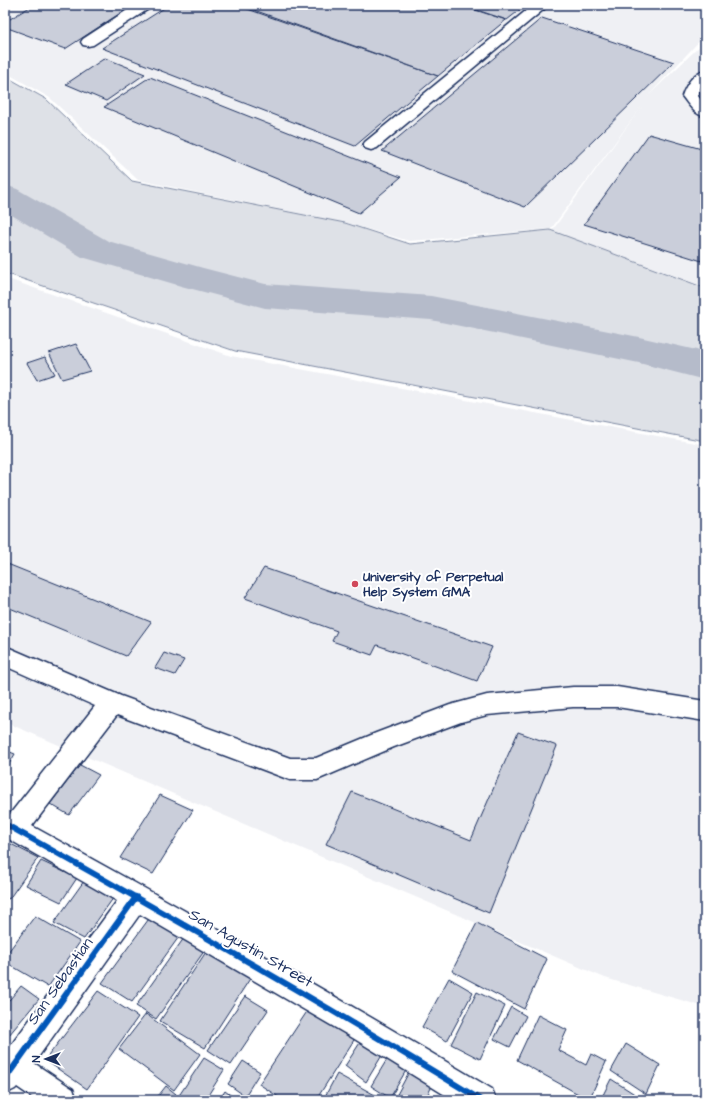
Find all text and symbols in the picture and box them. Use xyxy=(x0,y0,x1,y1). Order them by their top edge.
place label: University of Perpetual Help System GMA xyxy=(362,568,503,602)
marker: University of Perpetual Help System GMA xyxy=(350,579,360,589)
street label: San Agustin Street xyxy=(184,903,318,994)
street label: San Sebastian xyxy=(22,933,98,1029)
north arrow xyxy=(26,1039,66,1079)
text: N xyxy=(29,1055,44,1062)

